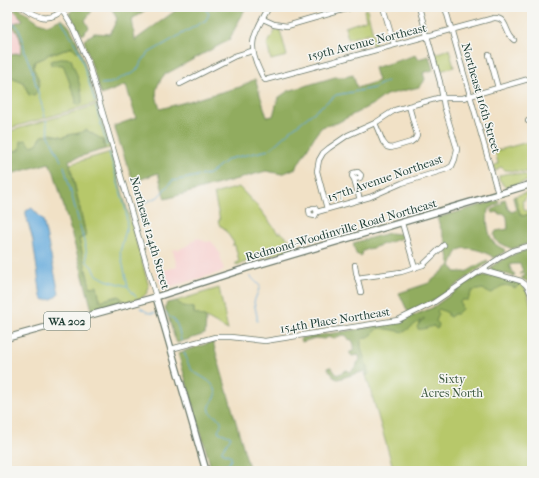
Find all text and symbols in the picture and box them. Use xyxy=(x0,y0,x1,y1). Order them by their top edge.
street label: 159th Avenue Northeast xyxy=(306,20,428,64)
street label: Northeast 116th Street xyxy=(459,41,504,155)
street label: 157th Avenue Northeast xyxy=(325,151,445,204)
street label: Northeast 124th Street xyxy=(127,175,173,292)
street label: Redmond-Woodinville Road Northeast xyxy=(244,196,439,264)
street label: 154th Place Northeast xyxy=(279,304,392,336)
road number: WA 202 xyxy=(44,312,90,330)
park label: Sixty Acres North xyxy=(420,372,483,400)

